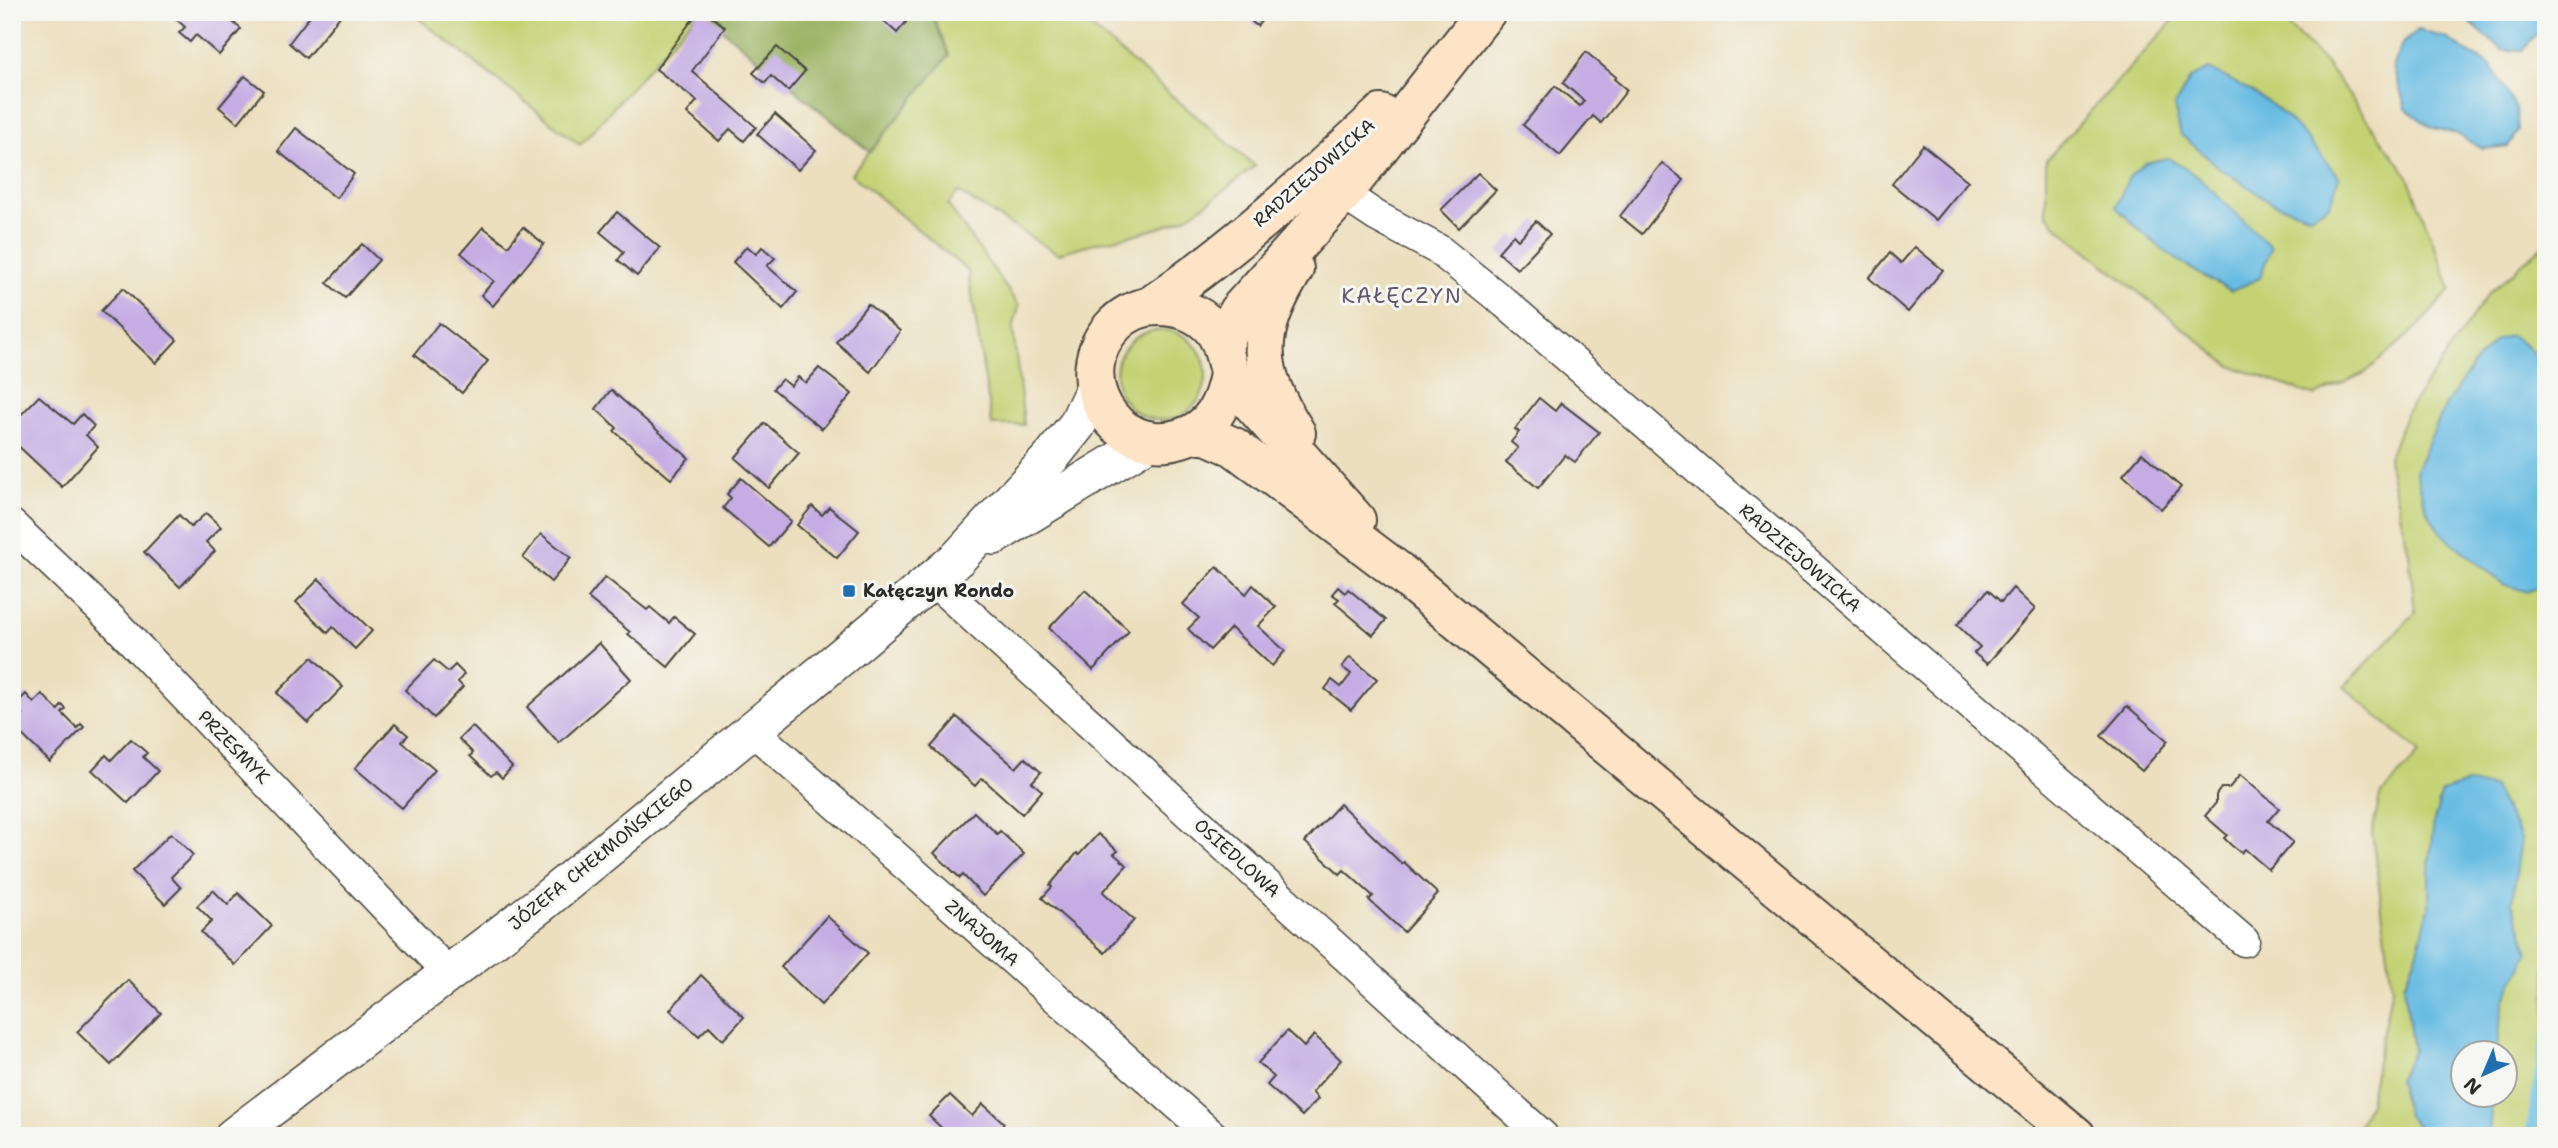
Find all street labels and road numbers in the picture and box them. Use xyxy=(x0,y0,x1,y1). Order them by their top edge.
street label: RADZIEJOWICKA xyxy=(1248,113,1380,233)
street label: RADZIEJOWICKA xyxy=(1734,498,1866,618)
street label: PRZESMYK xyxy=(193,705,276,789)
street label: JÓZEFA CHEŁMOŃSKIEGO xyxy=(504,772,698,936)
street label: OSIEDLOWA xyxy=(1189,813,1285,903)
street label: ZNAJOMA xyxy=(940,894,1024,972)

